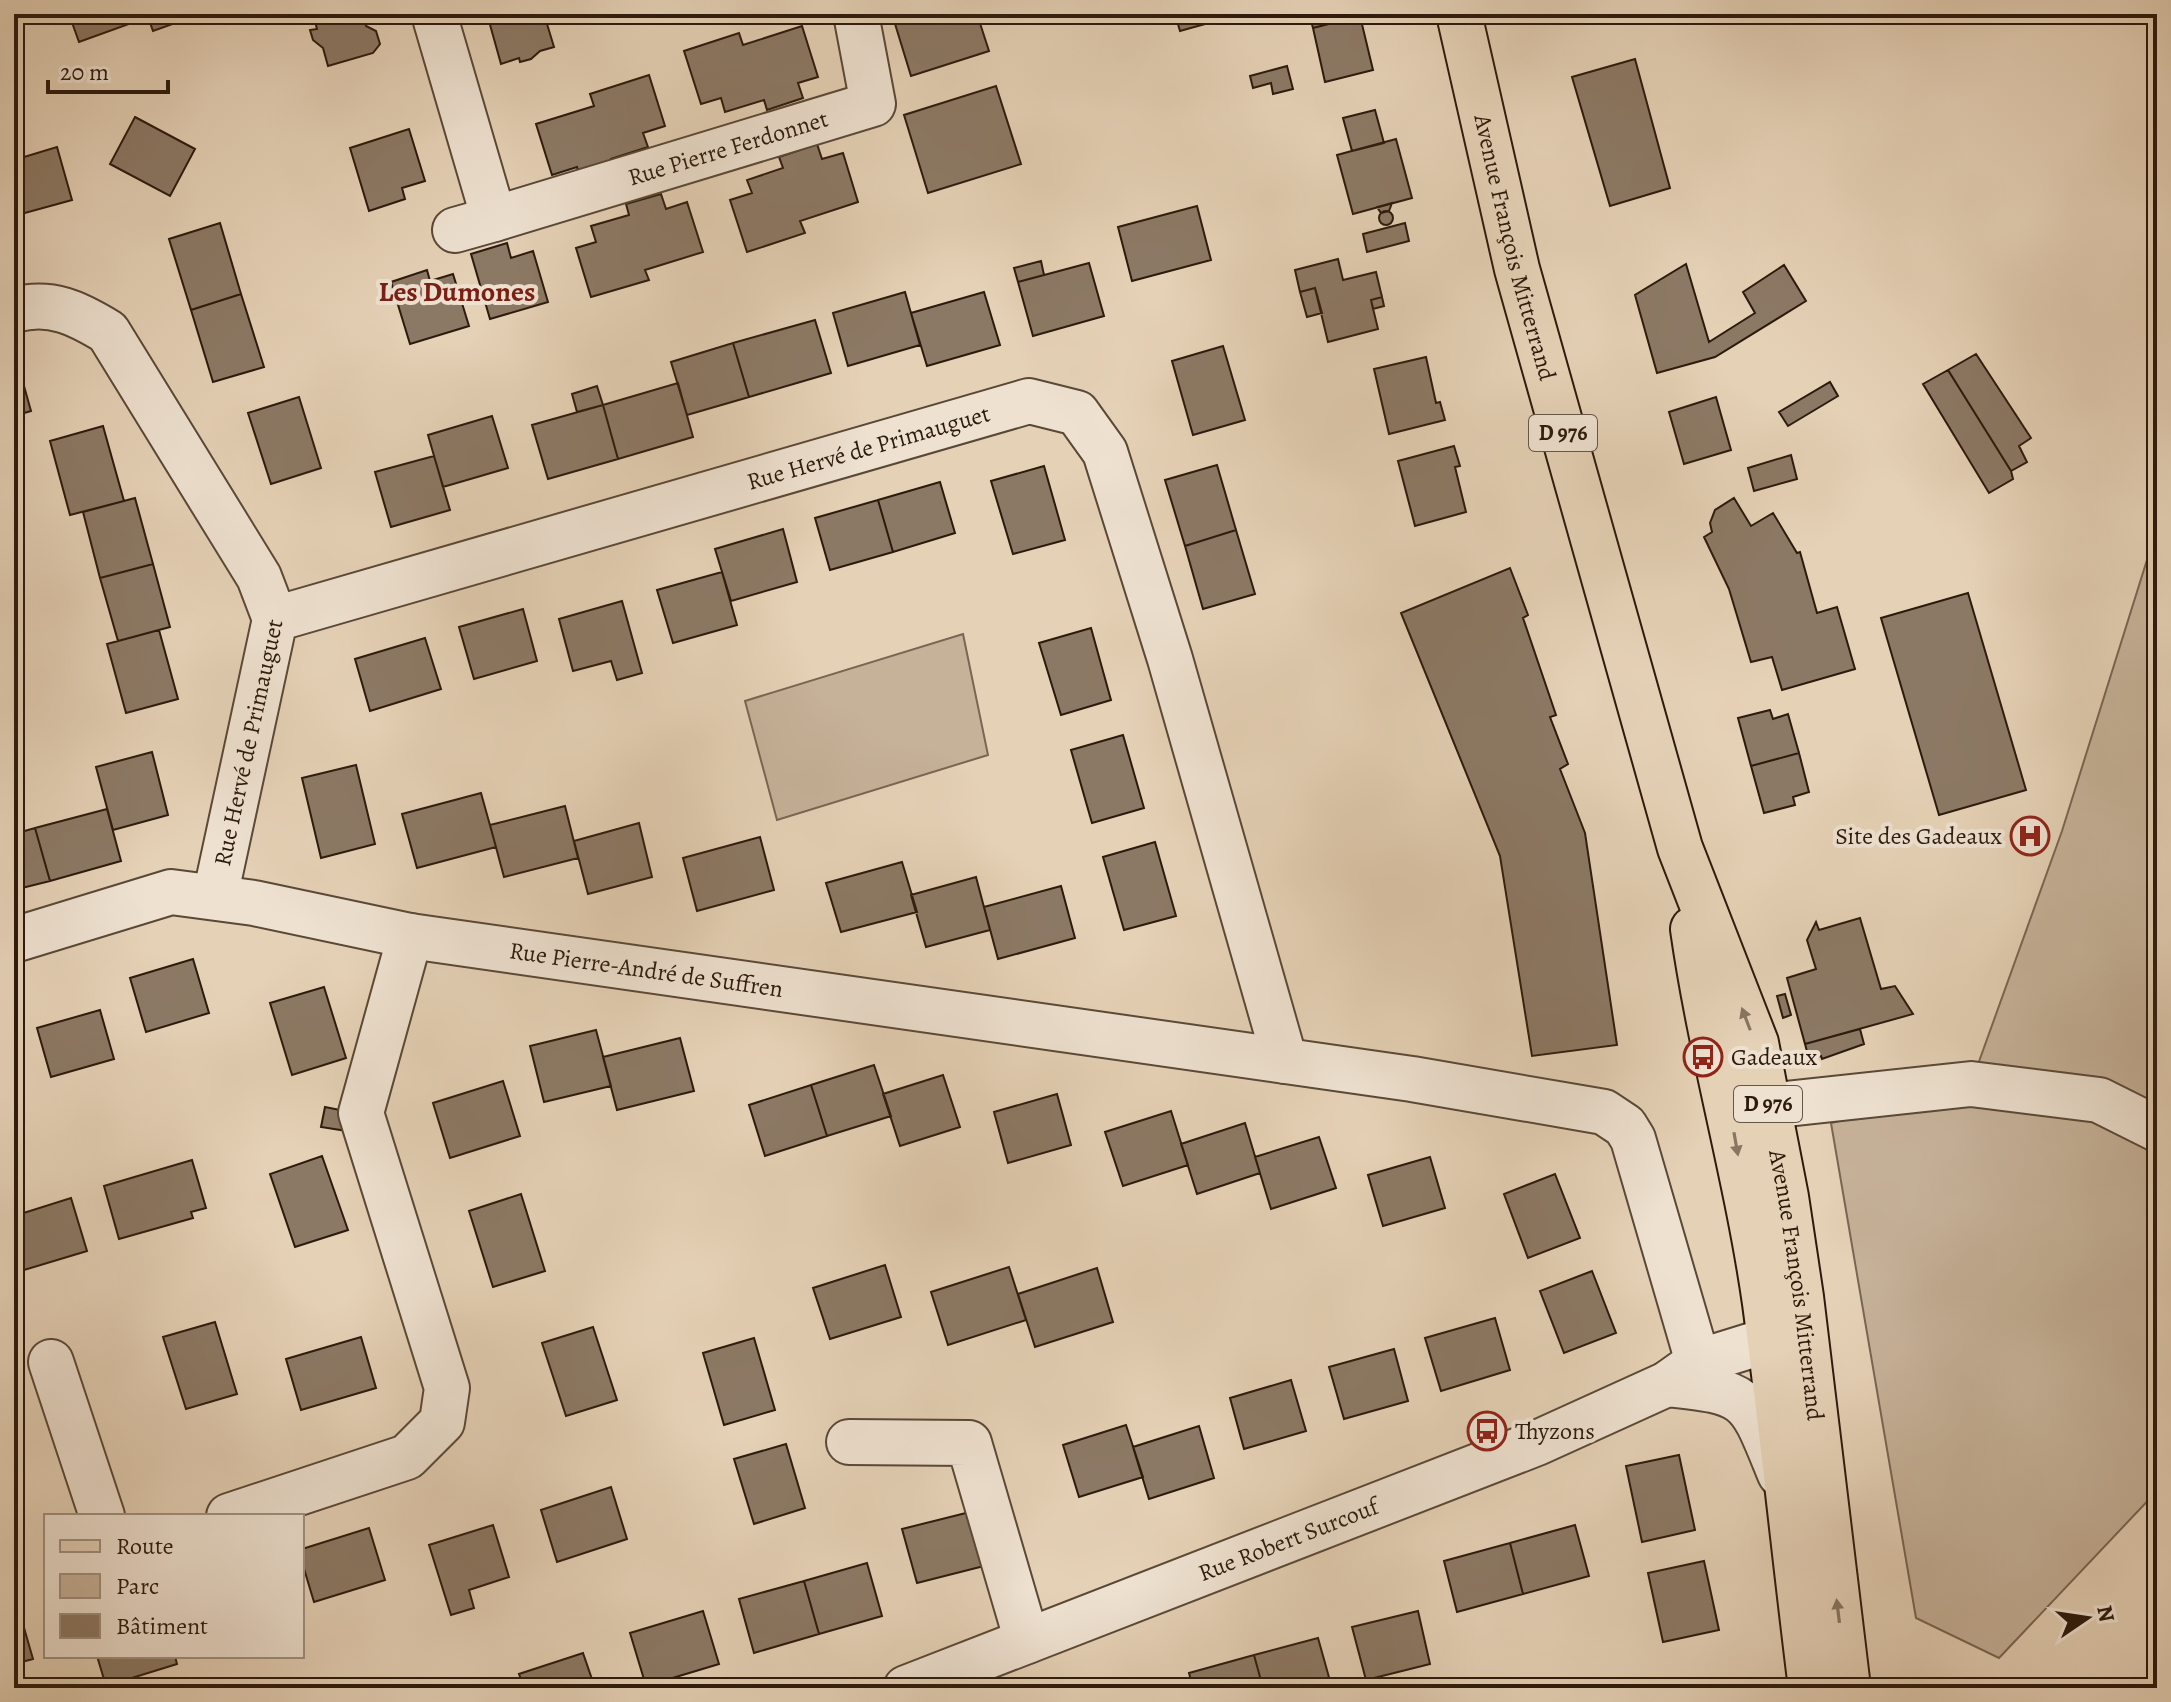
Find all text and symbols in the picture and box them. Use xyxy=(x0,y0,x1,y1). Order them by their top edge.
scale bar xyxy=(48,44,168,94)
text: 20 m xyxy=(60,56,109,88)
street label: Rue Pierre Ferdonnet xyxy=(624,103,832,193)
street label: Avenue François Mitterrand xyxy=(1466,110,1564,384)
district label: Les Dumones xyxy=(379,273,535,311)
street label: Rue Hervé de Primauguet xyxy=(743,397,994,498)
road number: D 976 xyxy=(1529,415,1597,451)
street label: Rue Hervé de Primauguet xyxy=(206,616,291,869)
hospital icon: Site des Gadeaux xyxy=(2009,815,2051,857)
place label: Site des Gadeaux xyxy=(1835,820,2003,852)
street label: Rue Pierre-André de Suffren xyxy=(507,934,785,1005)
one-way arrow xyxy=(1739,1007,1752,1031)
bus stop icon: Gadeaux xyxy=(1682,1036,1724,1078)
place label: Gadeaux xyxy=(1731,1041,1818,1073)
road number: D 976 xyxy=(1734,1086,1802,1122)
one-way arrow xyxy=(1730,1132,1742,1157)
street label: Avenue François Mitterrand xyxy=(1761,1146,1832,1422)
bus stop icon: Thyzons xyxy=(1466,1410,1508,1452)
place label: Thyzons xyxy=(1515,1415,1595,1447)
street label: Rue Robert Surcouf xyxy=(1194,1489,1386,1589)
legend xyxy=(44,1514,304,1658)
text: Route xyxy=(116,1530,174,1562)
text: Parc xyxy=(116,1570,159,1602)
north arrow xyxy=(2047,1578,2127,1658)
one-way arrow xyxy=(1832,1598,1845,1623)
text: N xyxy=(2089,1603,2122,1625)
text: Bâtiment xyxy=(116,1610,208,1642)

